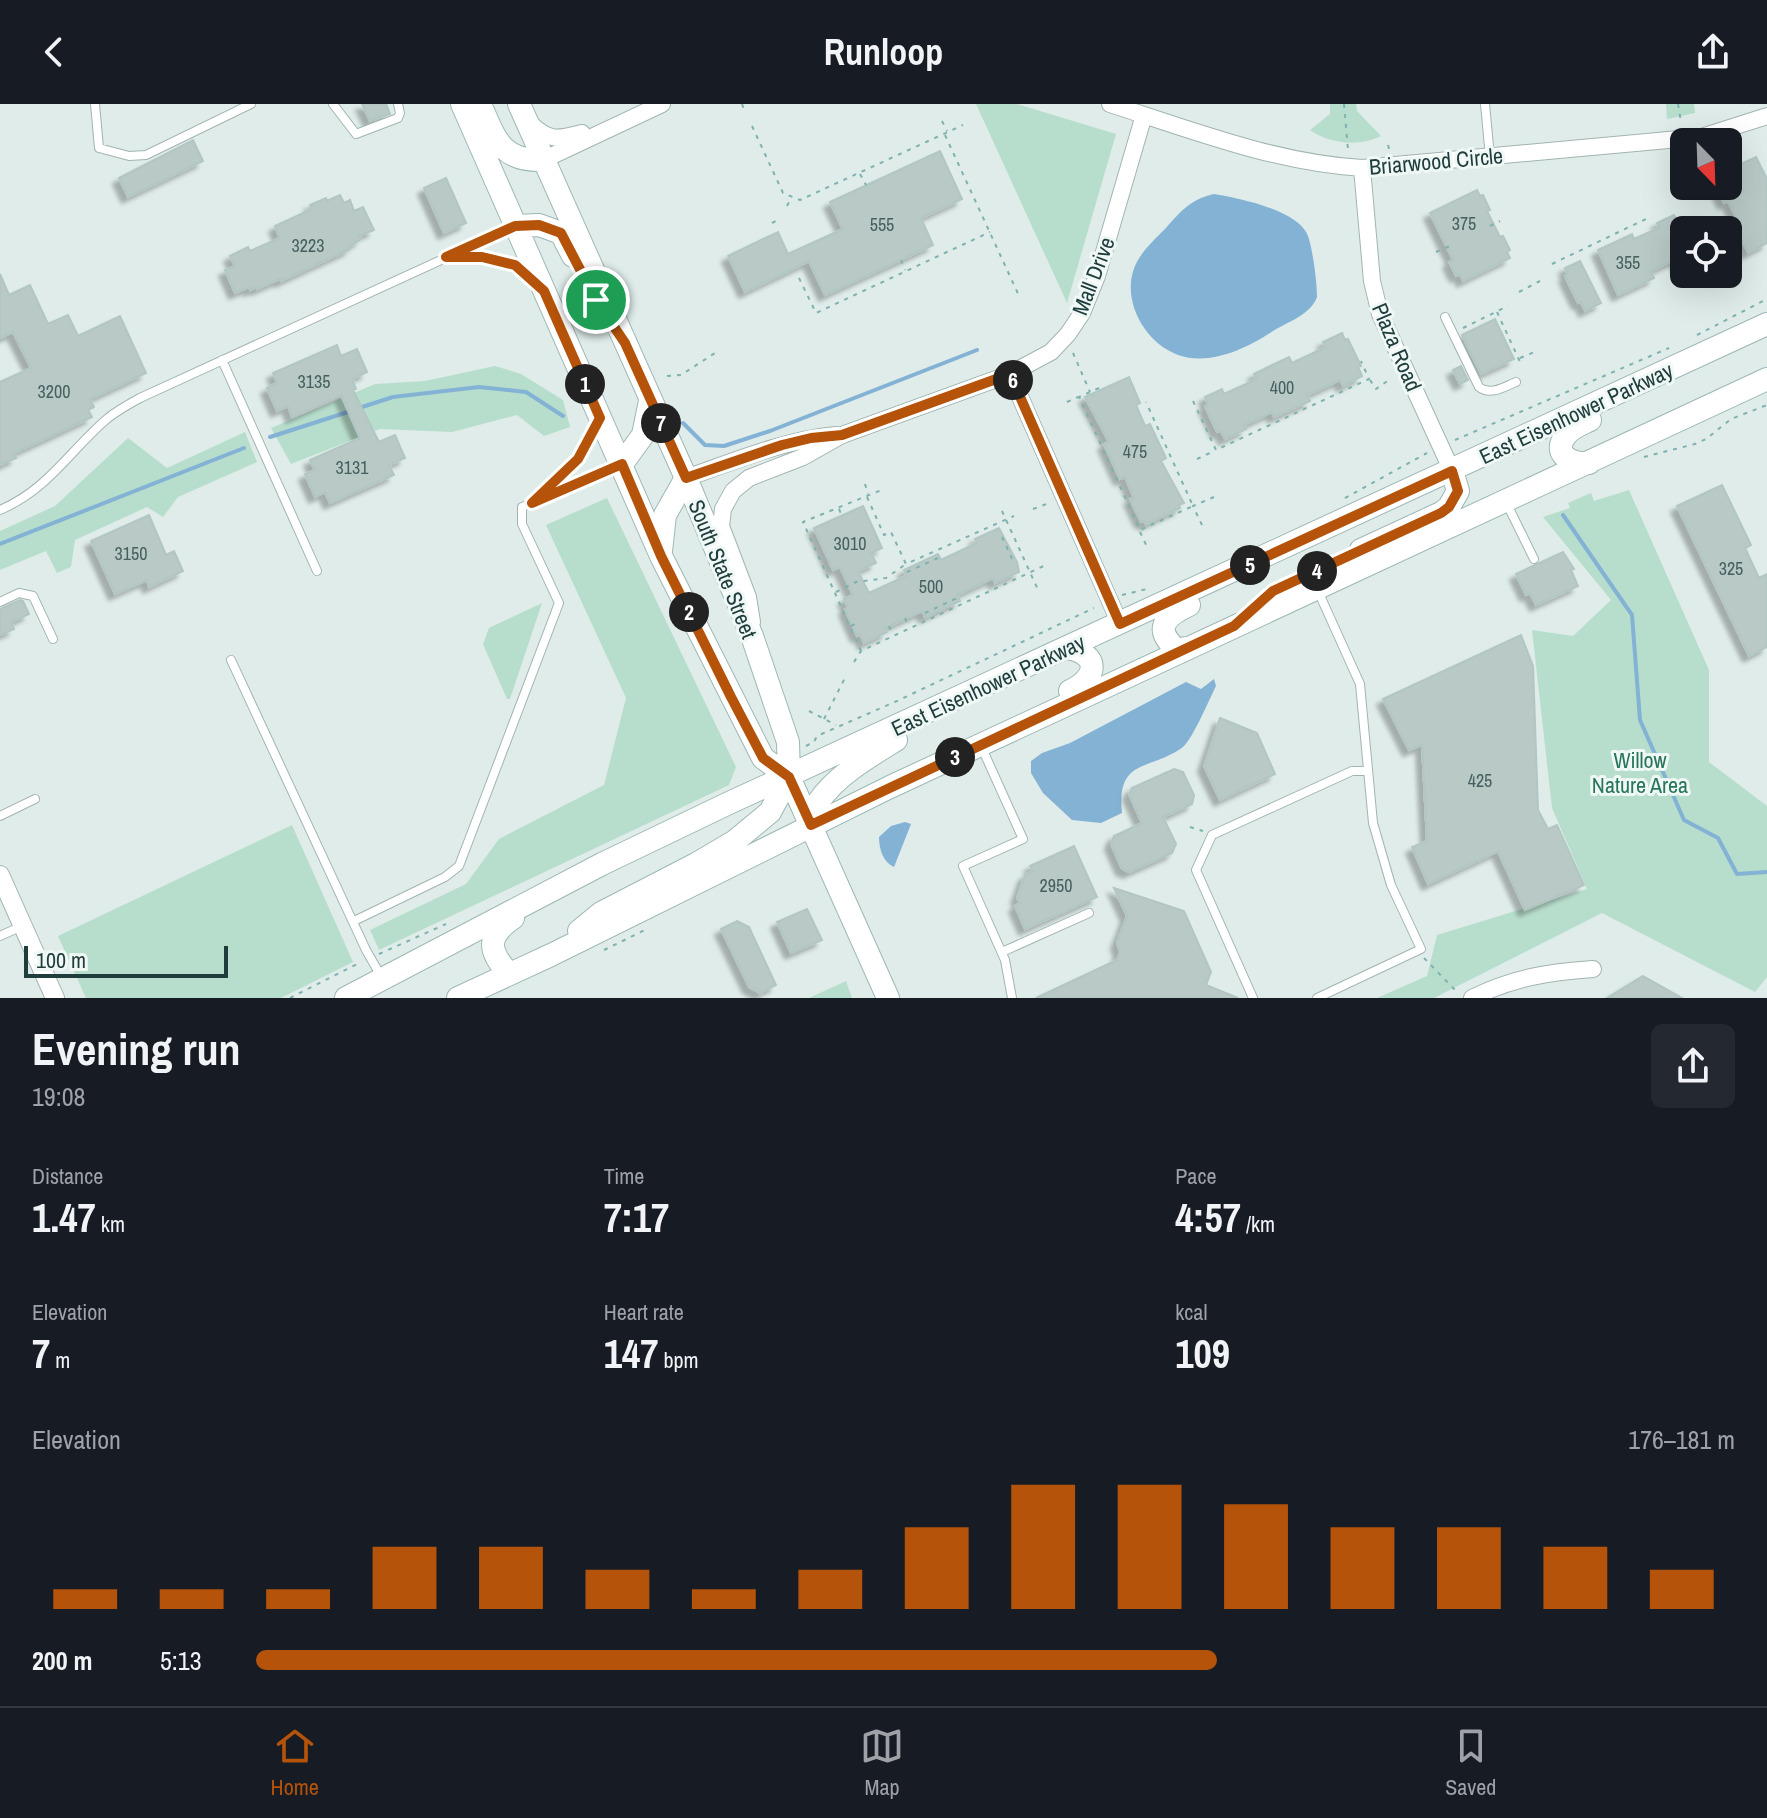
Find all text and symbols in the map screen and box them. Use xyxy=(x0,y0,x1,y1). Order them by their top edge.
text: Runloop xyxy=(824,28,943,76)
icon: back xyxy=(32,30,76,74)
icon: share xyxy=(1691,30,1735,74)
north arrow xyxy=(1670,128,1742,200)
map controls xyxy=(1670,128,1742,288)
street label: Briarwood Circle xyxy=(1368,140,1504,182)
house number: 375 xyxy=(1452,211,1476,236)
house number: 555 xyxy=(870,212,894,237)
button: locate xyxy=(1670,216,1742,288)
house number: 3223 xyxy=(292,233,324,258)
street label: Mall Drive xyxy=(1064,233,1122,319)
house number: 355 xyxy=(1616,250,1640,275)
pin xyxy=(562,266,630,334)
icon: arrive xyxy=(574,278,618,322)
street label: Plaza Road xyxy=(1365,298,1429,396)
street label: East Eisenhower Parkway xyxy=(1474,355,1678,471)
pin: 6 xyxy=(993,360,1033,400)
pin: 1 xyxy=(565,364,605,404)
text: 6 xyxy=(1008,365,1018,395)
house number: 3135 xyxy=(298,369,330,394)
text: 1 xyxy=(580,369,590,399)
house number: 400 xyxy=(1270,375,1294,400)
house number: 3200 xyxy=(38,379,70,404)
pin: 7 xyxy=(641,403,681,443)
text: 7 xyxy=(656,408,666,438)
house number: 475 xyxy=(1123,439,1147,464)
house number: 3131 xyxy=(336,455,369,480)
street label: South State Street xyxy=(681,495,765,643)
house number: 3010 xyxy=(834,531,866,556)
house number: 3150 xyxy=(115,541,147,566)
pin: 5 xyxy=(1230,545,1270,585)
text: 5 xyxy=(1245,550,1255,580)
pin: 4 xyxy=(1297,551,1337,591)
text: 4 xyxy=(1312,556,1322,586)
house number: 325 xyxy=(1719,556,1743,581)
house number: 500 xyxy=(919,574,943,599)
pin: 2 xyxy=(669,592,709,632)
text: 2 xyxy=(684,597,694,627)
street label: East Eisenhower Parkway xyxy=(886,627,1090,743)
pin: 3 xyxy=(935,737,975,777)
text: 3 xyxy=(950,742,960,772)
park label: Willow Nature Area xyxy=(1592,745,1688,800)
house number: 425 xyxy=(1468,768,1492,793)
house number: 2950 xyxy=(1040,873,1072,898)
scale bar xyxy=(24,942,228,978)
text: 100 m xyxy=(36,945,86,975)
text: Evening run xyxy=(32,1019,241,1079)
button: share xyxy=(1651,1024,1735,1108)
text: 19:08 xyxy=(32,1079,85,1114)
text: Distance xyxy=(32,1161,103,1191)
text: Time xyxy=(604,1161,644,1191)
text: Pace xyxy=(1175,1161,1216,1191)
text: 1.47 xyxy=(32,1191,96,1244)
text: 7:17 xyxy=(604,1191,669,1244)
text: 4:57 xyxy=(1175,1191,1241,1244)
text: km xyxy=(96,1209,125,1239)
text: /km xyxy=(1241,1209,1275,1239)
text: Elevation xyxy=(32,1297,107,1327)
text: Heart rate xyxy=(604,1297,684,1327)
text: kcal xyxy=(1175,1297,1207,1327)
text: 7 xyxy=(32,1327,50,1380)
text: 147 xyxy=(604,1327,658,1380)
text: 109 xyxy=(1175,1327,1230,1380)
text: m xyxy=(50,1345,70,1375)
text: bpm xyxy=(658,1345,699,1375)
text: Elevation xyxy=(32,1422,121,1457)
text: 176–181 m xyxy=(1628,1422,1735,1457)
text: 200 m xyxy=(32,1643,92,1678)
text: 5:13 xyxy=(160,1643,202,1678)
tab: Home xyxy=(271,1724,319,1802)
tab: Map xyxy=(860,1724,904,1802)
tab: Saved xyxy=(1445,1724,1496,1802)

